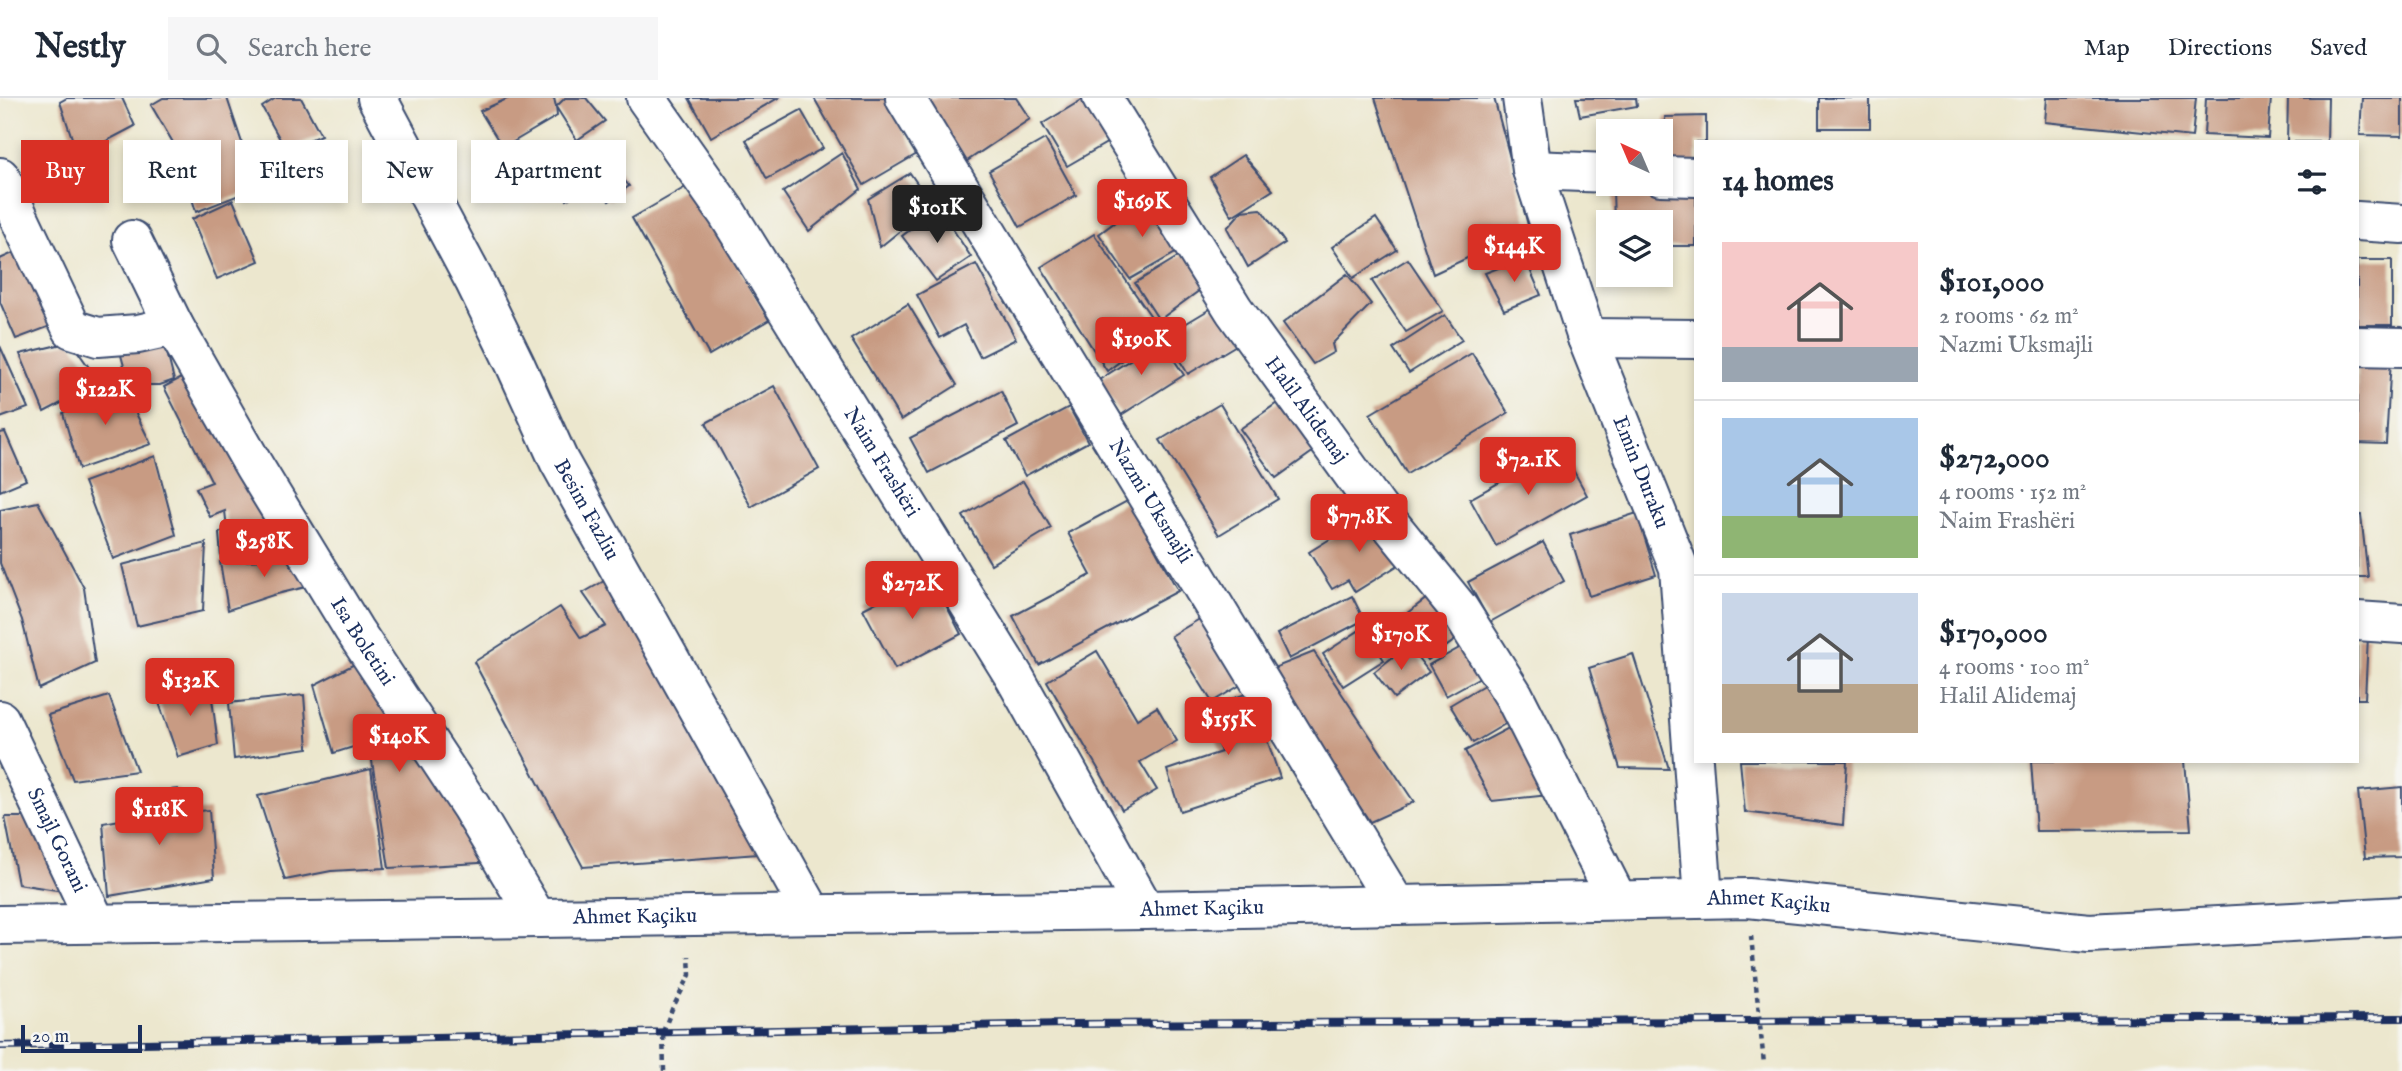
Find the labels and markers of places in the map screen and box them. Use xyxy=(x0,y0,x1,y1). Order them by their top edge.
pin: $169K xyxy=(1093,180,1191,239)
pin: $101K xyxy=(888,186,986,245)
pin: $144K xyxy=(1465,225,1563,284)
pin: $190K xyxy=(1092,317,1190,377)
pin: $122K xyxy=(56,368,154,427)
pin: $72.1K xyxy=(1471,438,1585,497)
pin: $77.8K xyxy=(1302,494,1416,554)
pin: $258K xyxy=(215,519,313,579)
pin: $272K xyxy=(863,561,961,621)
pin: $170K xyxy=(1352,612,1450,672)
pin: $132K xyxy=(141,658,239,718)
pin: $155K xyxy=(1179,698,1277,757)
pin: $140K xyxy=(350,714,448,774)
pin: $118K xyxy=(110,788,208,847)

